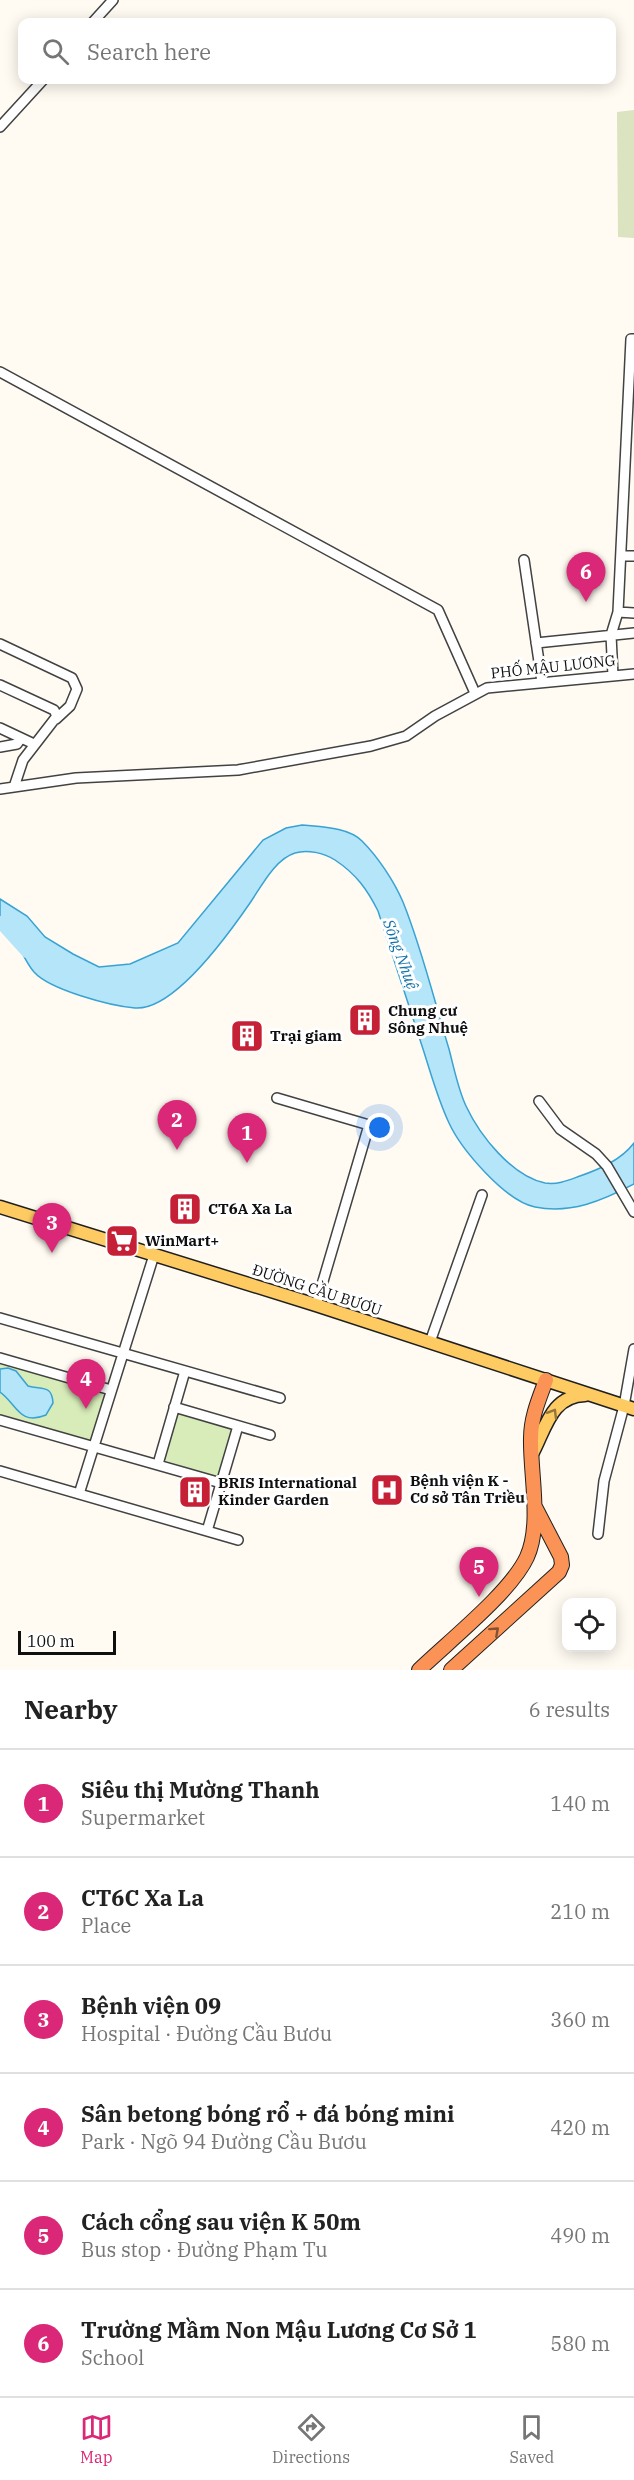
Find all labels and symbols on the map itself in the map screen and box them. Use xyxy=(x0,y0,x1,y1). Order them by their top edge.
pin: 6 xyxy=(566,552,606,602)
street label: PHỐ MẬU LƯƠNG xyxy=(489,648,617,683)
water label: Sông Nhuệ xyxy=(379,915,423,993)
place label: Chung cư Sông Nhuệ xyxy=(388,1001,468,1037)
building icon: Chung cư Sông Nhuệ xyxy=(347,1002,383,1038)
building icon: Trại giam xyxy=(229,1018,265,1054)
place label: Trại giam xyxy=(270,1026,342,1045)
pin: 2 xyxy=(158,1100,196,1150)
your location xyxy=(365,1113,394,1142)
pin: 1 xyxy=(228,1114,266,1163)
building icon: CT6A Xa La xyxy=(167,1191,203,1227)
place label: CT6A Xa La xyxy=(208,1199,293,1218)
pin: 3 xyxy=(32,1204,72,1253)
supermarket icon: WinMart+ xyxy=(104,1223,140,1259)
place label: WinMart+ xyxy=(145,1231,219,1250)
street label: ĐƯỜNG CẦU BƯƠU xyxy=(250,1258,385,1319)
pin: 4 xyxy=(66,1360,106,1409)
one-way arrow xyxy=(546,1408,557,1419)
place label: Bệnh viện K - Cơ sở Tân Triều xyxy=(410,1471,525,1507)
hospital icon: Bệnh viện K - Cơ sở Tân Triều xyxy=(369,1472,405,1508)
place label: BRIS International Kinder Garden xyxy=(218,1473,357,1509)
building icon: BRIS International Kinder Garden xyxy=(177,1474,213,1510)
pin: 5 xyxy=(460,1548,498,1597)
one-way arrow xyxy=(487,1627,498,1638)
scale bar xyxy=(18,1628,116,1656)

